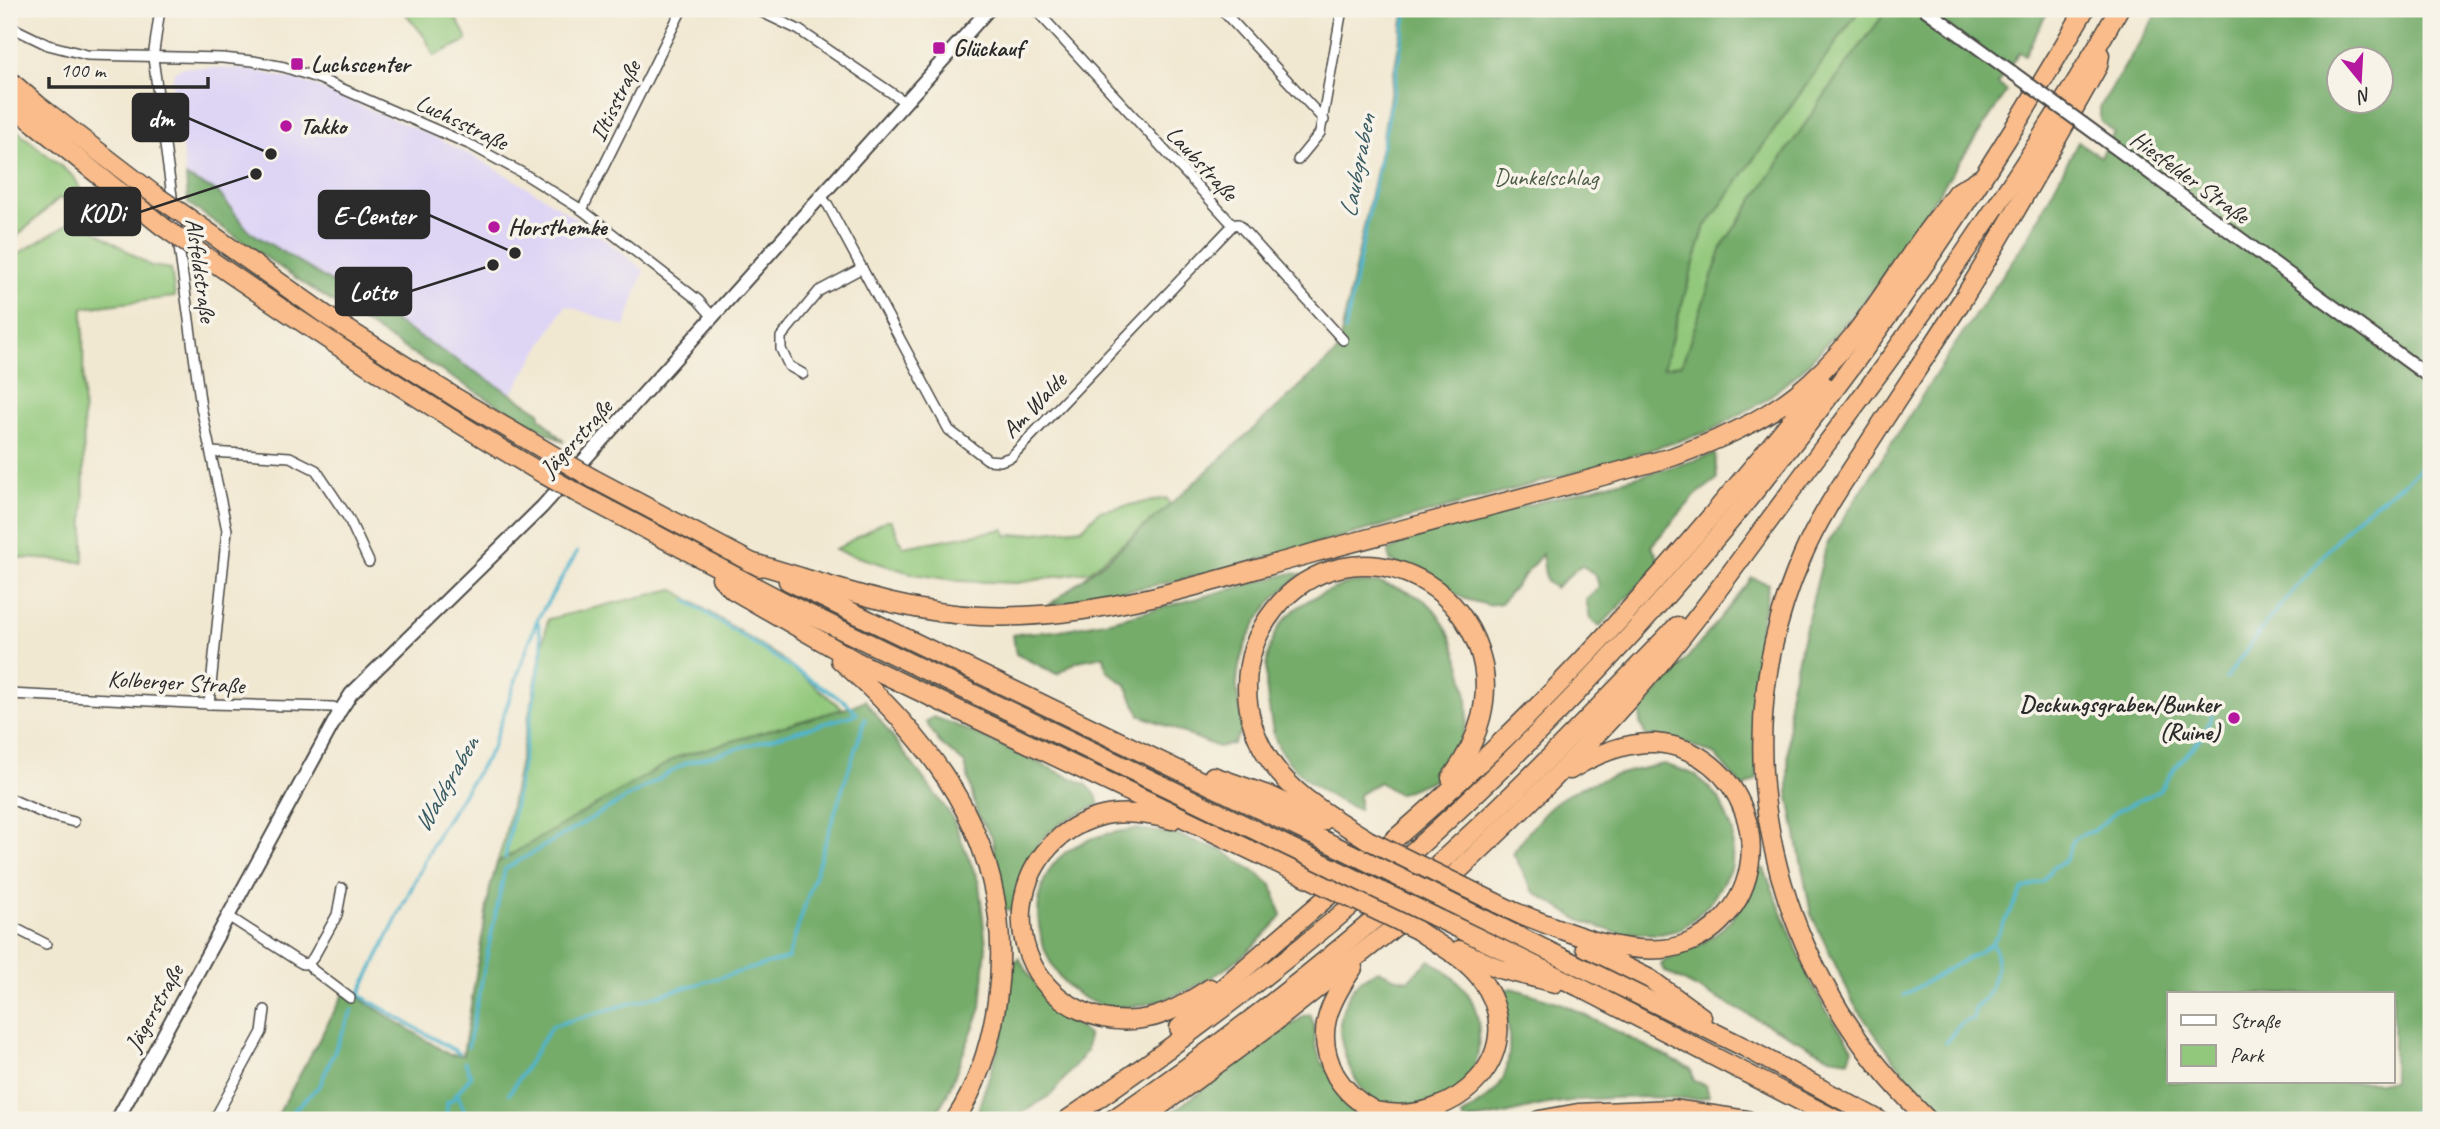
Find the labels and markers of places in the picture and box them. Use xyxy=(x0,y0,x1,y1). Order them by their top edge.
place label: Glückauf xyxy=(953,33,1029,63)
marker: Glückauf xyxy=(931,40,947,56)
place label: Luchscenter xyxy=(311,49,412,79)
marker: Luchscenter xyxy=(289,56,305,72)
callout: dm xyxy=(133,94,188,141)
place label: Takko xyxy=(300,111,348,141)
marker: Takko xyxy=(278,118,294,134)
callout: KODi xyxy=(65,188,140,235)
callout: E-Center xyxy=(319,191,429,238)
place label: Horsthemke xyxy=(508,212,608,242)
marker: Horsthemke xyxy=(486,219,502,235)
callout: Lotto xyxy=(336,268,411,315)
place label: Deckungsgraben/Bunker (Ruine) xyxy=(2020,689,2222,747)
marker: Deckungsgraben/Bunker (Ruine) xyxy=(2226,710,2242,726)

